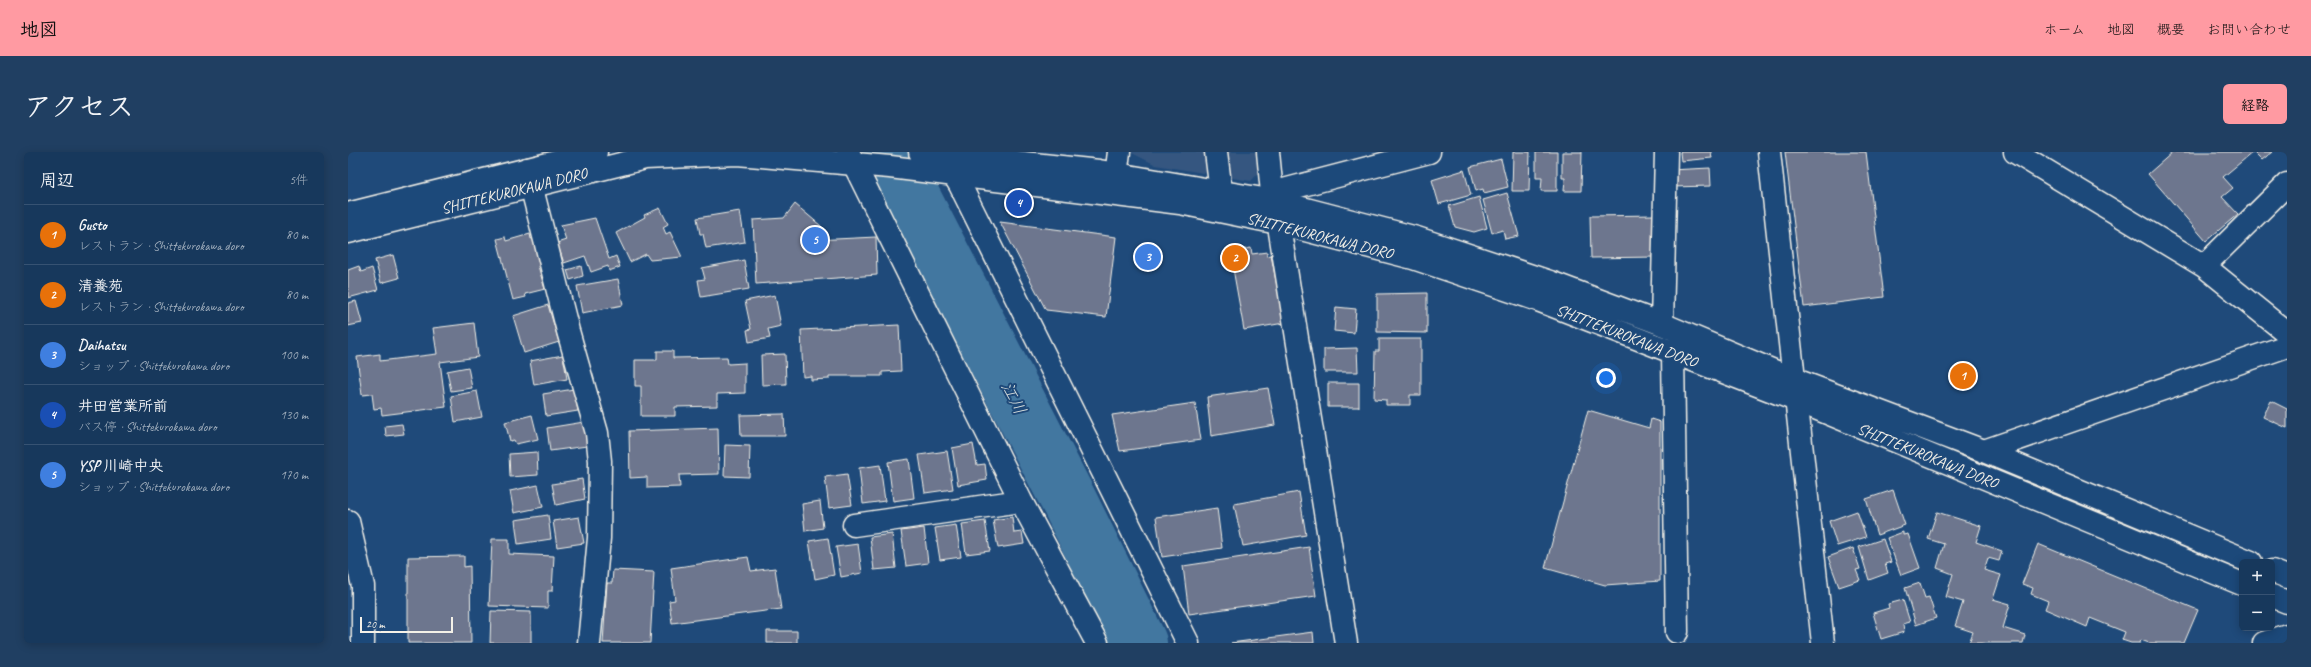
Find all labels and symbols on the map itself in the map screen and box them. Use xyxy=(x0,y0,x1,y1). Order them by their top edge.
street label: SHITTEKUROKAWA DORO xyxy=(439,163,591,219)
pin: 4 xyxy=(1006,188,1032,218)
street label: SHITTEKUROKAWA DORO xyxy=(1245,208,1397,264)
pin: 5 xyxy=(802,225,828,255)
pin: 3 xyxy=(1135,242,1161,272)
pin: 2 xyxy=(1222,243,1248,273)
street label: SHITTEKUROKAWA DORO xyxy=(1553,300,1702,373)
pin: 1 xyxy=(1950,361,1976,391)
your location xyxy=(1596,368,1616,388)
water label: 江川 xyxy=(996,378,1031,418)
street label: SHITTEKUROKAWA DORO xyxy=(1854,419,2003,494)
scale bar xyxy=(360,615,453,634)

